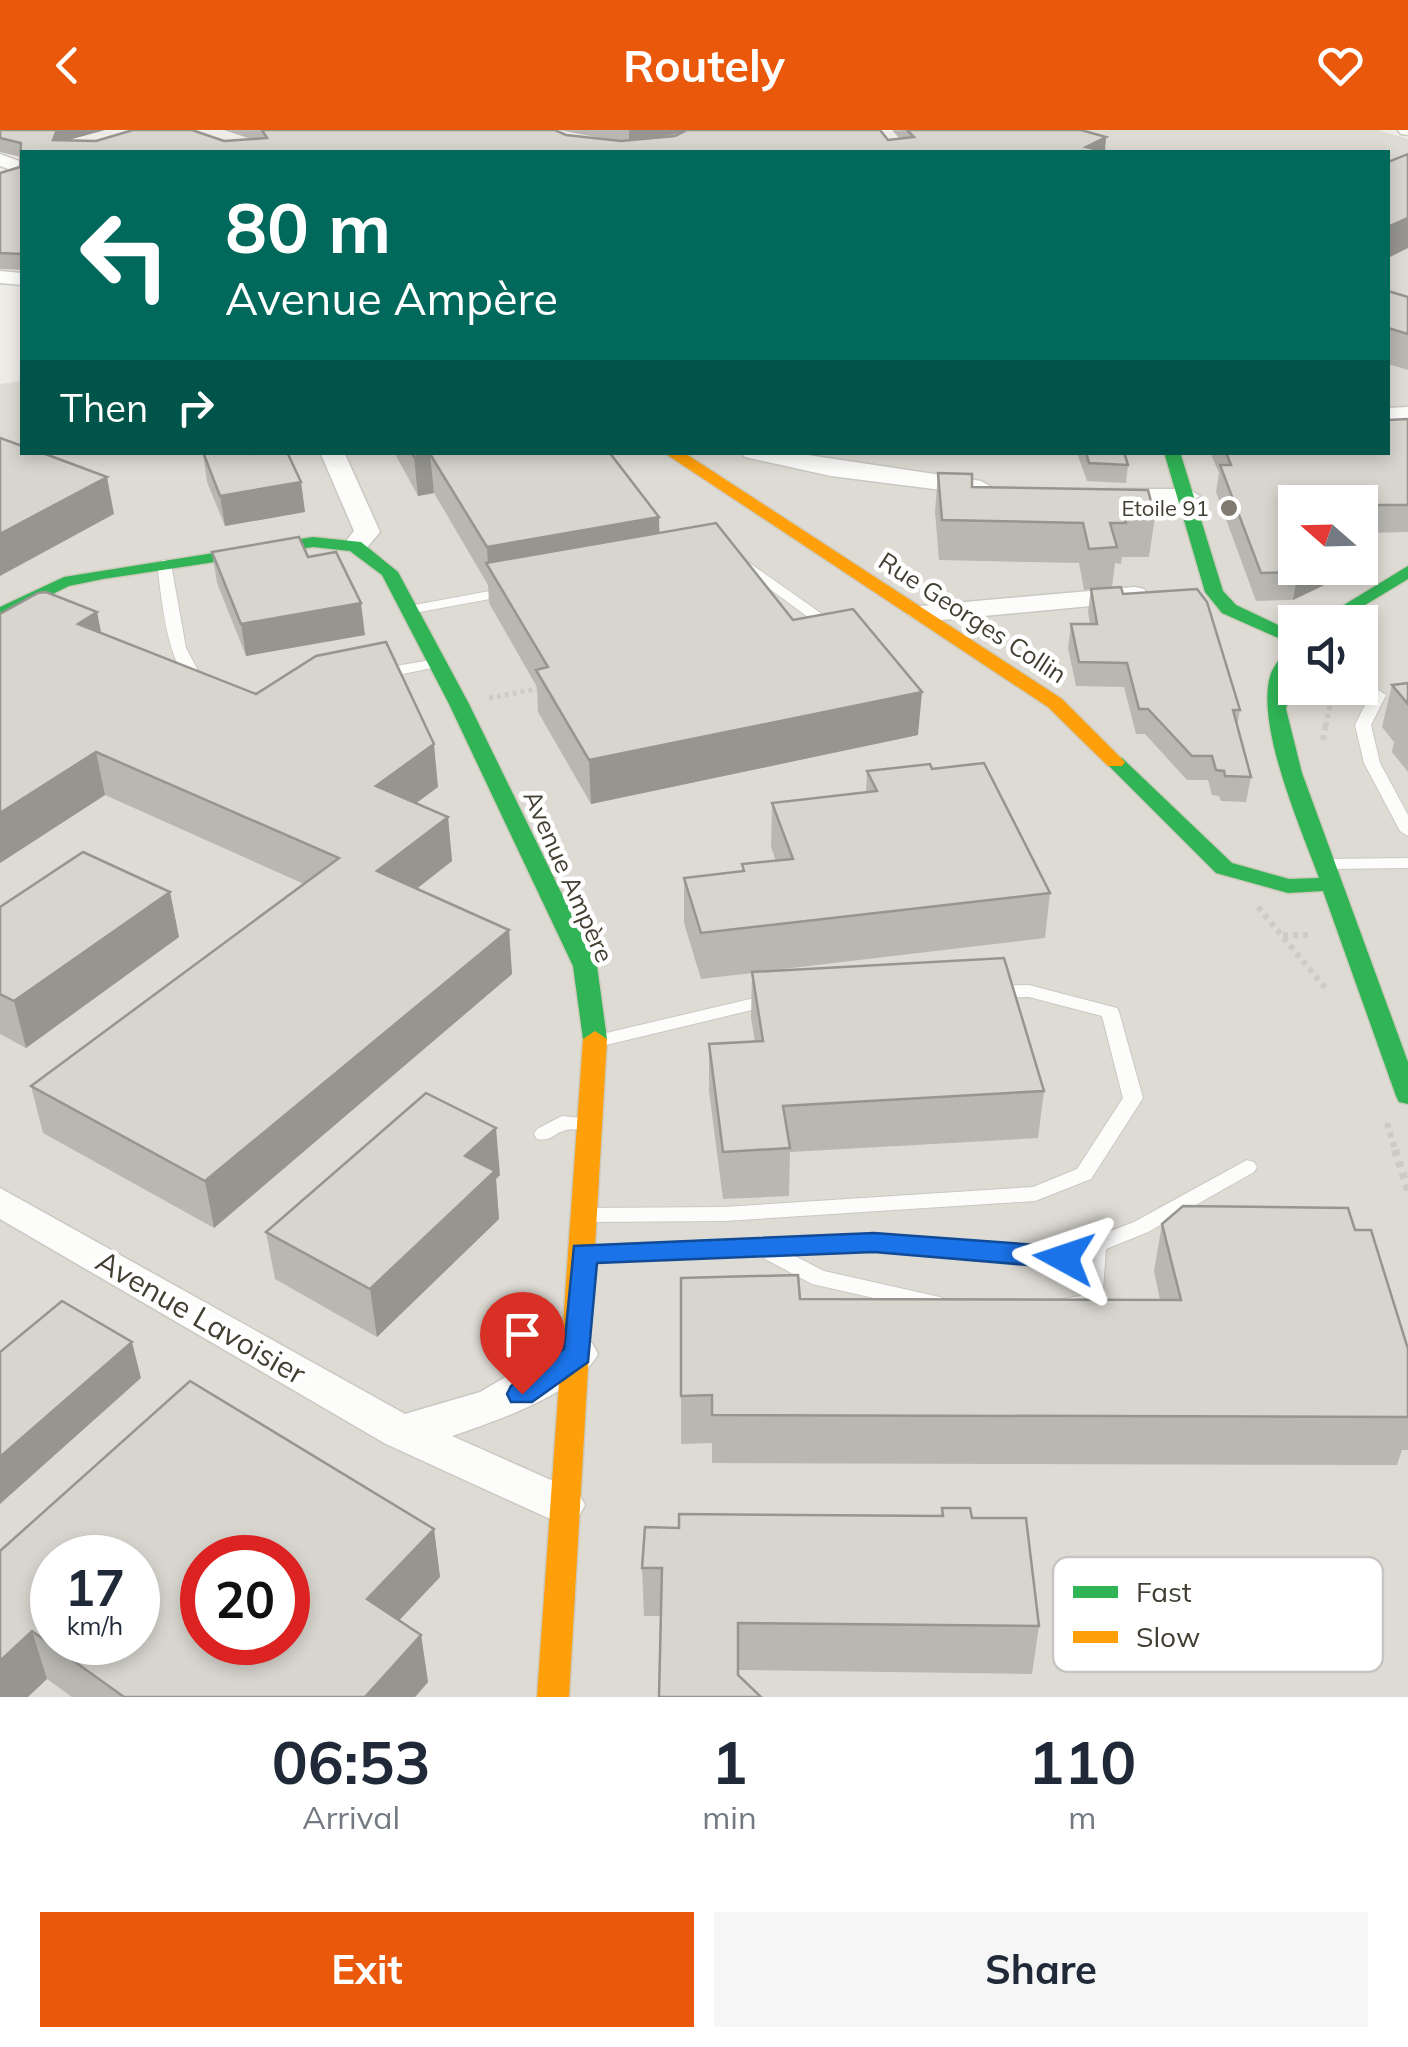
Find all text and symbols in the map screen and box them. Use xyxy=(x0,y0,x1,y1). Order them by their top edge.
text: Routely xyxy=(623,37,785,93)
icon: back xyxy=(40,38,95,93)
icon: heart xyxy=(1313,38,1368,93)
text: 80 m xyxy=(225,183,391,271)
icon: left xyxy=(60,190,190,320)
text: Avenue Ampère xyxy=(225,270,558,326)
icon: right xyxy=(168,380,223,435)
text: Then xyxy=(60,384,148,432)
north arrow xyxy=(1278,485,1378,585)
map controls xyxy=(1278,485,1378,705)
place label: Etoile 91 xyxy=(1121,494,1209,522)
marker: Etoile 91 xyxy=(1218,497,1240,519)
street label: Rue Georges Collin xyxy=(873,545,1073,689)
button: sound xyxy=(1278,605,1378,705)
street label: Avenue Ampère xyxy=(517,785,621,967)
position arrow xyxy=(1012,1206,1116,1310)
street label: Avenue Lavoisier xyxy=(89,1242,313,1392)
pin xyxy=(480,1292,565,1395)
icon: arrive xyxy=(495,1307,550,1362)
speed limit sign: 20 xyxy=(180,1535,310,1665)
text: 17 xyxy=(65,1556,125,1619)
legend xyxy=(1053,1557,1383,1672)
text: Fast xyxy=(1136,1574,1192,1609)
text: km/h xyxy=(67,1610,123,1641)
text: Slow xyxy=(1136,1619,1200,1654)
text: 06:53 xyxy=(272,1724,431,1799)
text: 1 xyxy=(711,1724,747,1799)
text: 110 xyxy=(1028,1724,1136,1799)
text: Arrival xyxy=(302,1797,400,1837)
text: min xyxy=(702,1797,757,1837)
text: m xyxy=(1068,1797,1096,1837)
button: Exit xyxy=(40,1912,694,2027)
button: Share xyxy=(714,1912,1368,2027)

